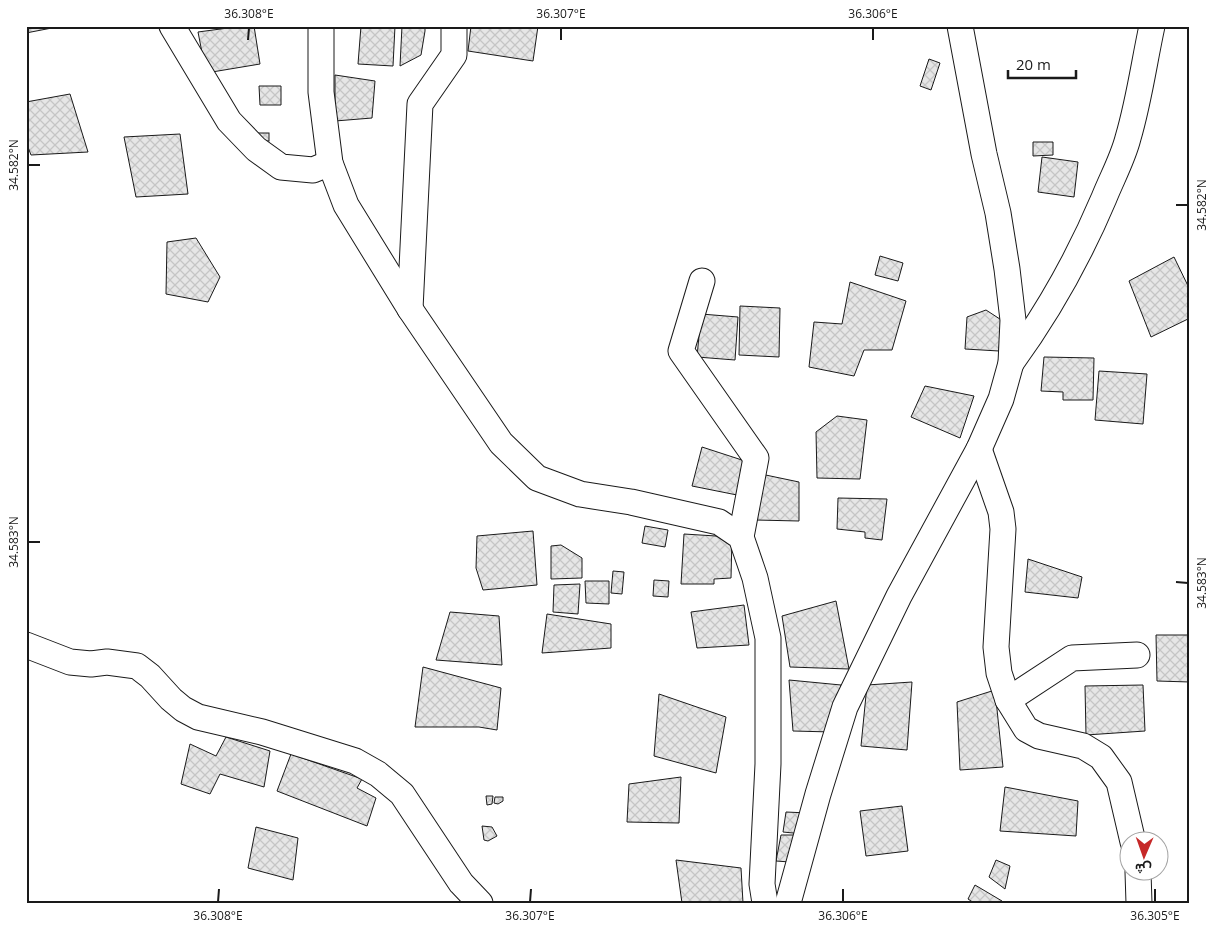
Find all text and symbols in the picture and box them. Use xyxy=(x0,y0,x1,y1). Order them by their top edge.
text: 36.308°E xyxy=(224,5,274,22)
text: 36.307°E xyxy=(536,5,586,22)
text: 36.306°E xyxy=(848,5,898,22)
scale bar xyxy=(1008,48,1076,80)
text: 20 m xyxy=(1016,54,1051,74)
text: 34.582°N xyxy=(5,139,22,191)
text: 34.582°N xyxy=(1193,179,1210,231)
text: 34.583°N xyxy=(5,516,22,568)
text: 34.583°N xyxy=(1193,557,1210,609)
north arrow xyxy=(1118,832,1168,882)
text: ش xyxy=(1135,860,1152,879)
text: 36.308°E xyxy=(193,907,243,924)
text: 36.307°E xyxy=(505,907,555,924)
text: 36.306°E xyxy=(818,907,868,924)
text: 36.305°E xyxy=(1130,907,1180,924)

